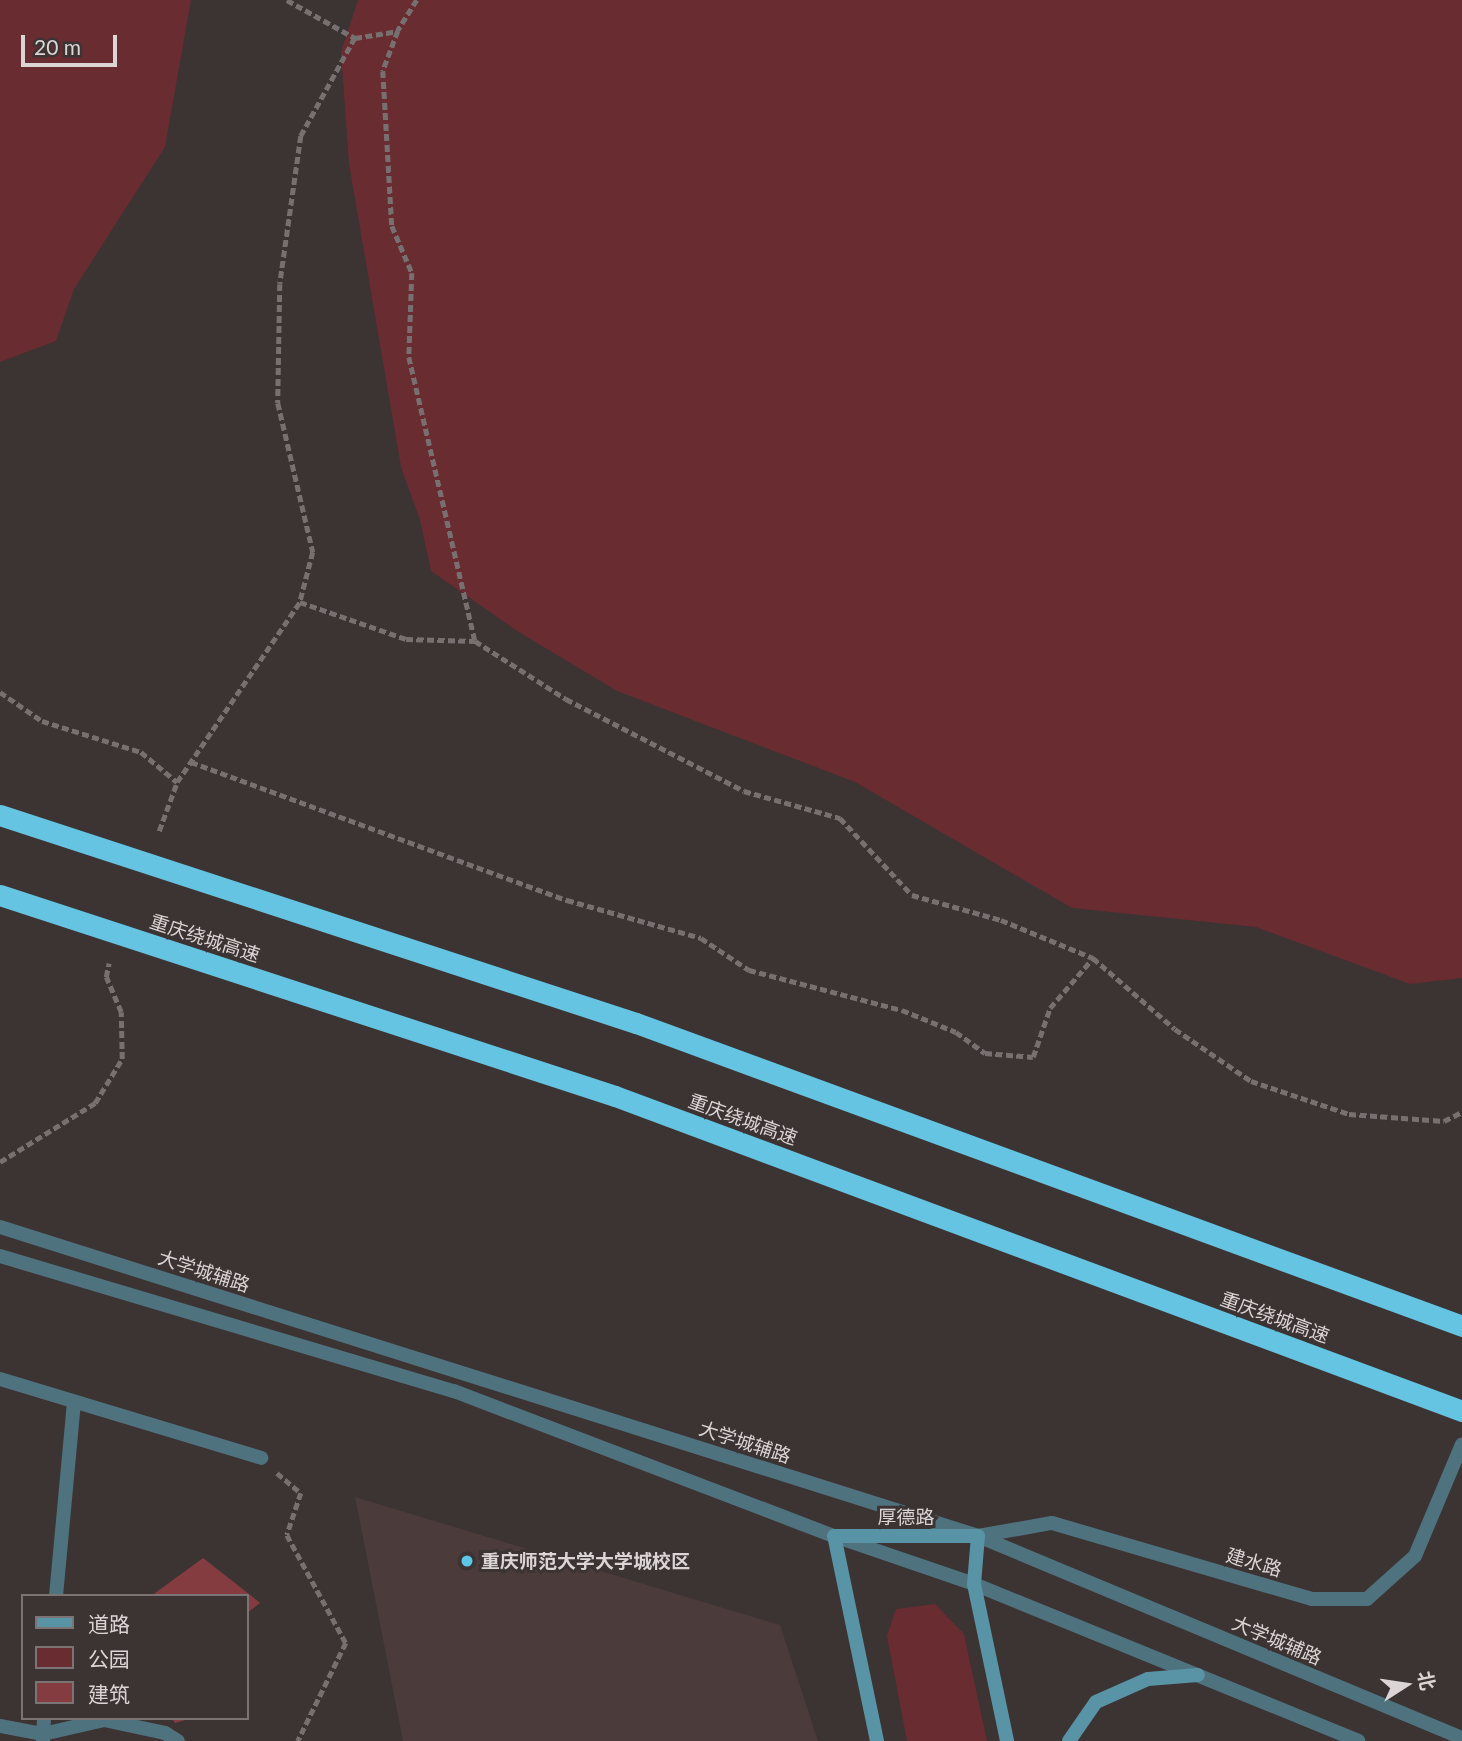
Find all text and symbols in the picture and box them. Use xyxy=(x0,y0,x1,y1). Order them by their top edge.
scale bar xyxy=(24,21,121,65)
text: 20 m xyxy=(34,34,81,59)
street label: 重庆绕城高速 xyxy=(147,910,263,966)
street label: 重庆绕城高速 xyxy=(686,1089,800,1149)
street label: 大学城辅路 xyxy=(155,1245,253,1297)
street label: 重庆绕城高速 xyxy=(1218,1287,1332,1347)
street label: 大学城辅路 xyxy=(696,1416,794,1468)
street label: 厚德路 xyxy=(878,1506,934,1528)
street label: 建水路 xyxy=(1223,1543,1285,1581)
place label: 重庆师范大学大学城校区 xyxy=(481,1550,690,1572)
marker: 重庆师范大学大学城校区 xyxy=(459,1553,475,1569)
legend xyxy=(21,1594,248,1720)
text: 道路 xyxy=(88,1611,130,1636)
street label: 大学城辅路 xyxy=(1229,1611,1325,1669)
text: 公园 xyxy=(88,1646,130,1671)
north arrow xyxy=(1371,1650,1441,1720)
text: 北 xyxy=(1414,1669,1440,1692)
text: 建筑 xyxy=(88,1681,130,1706)

